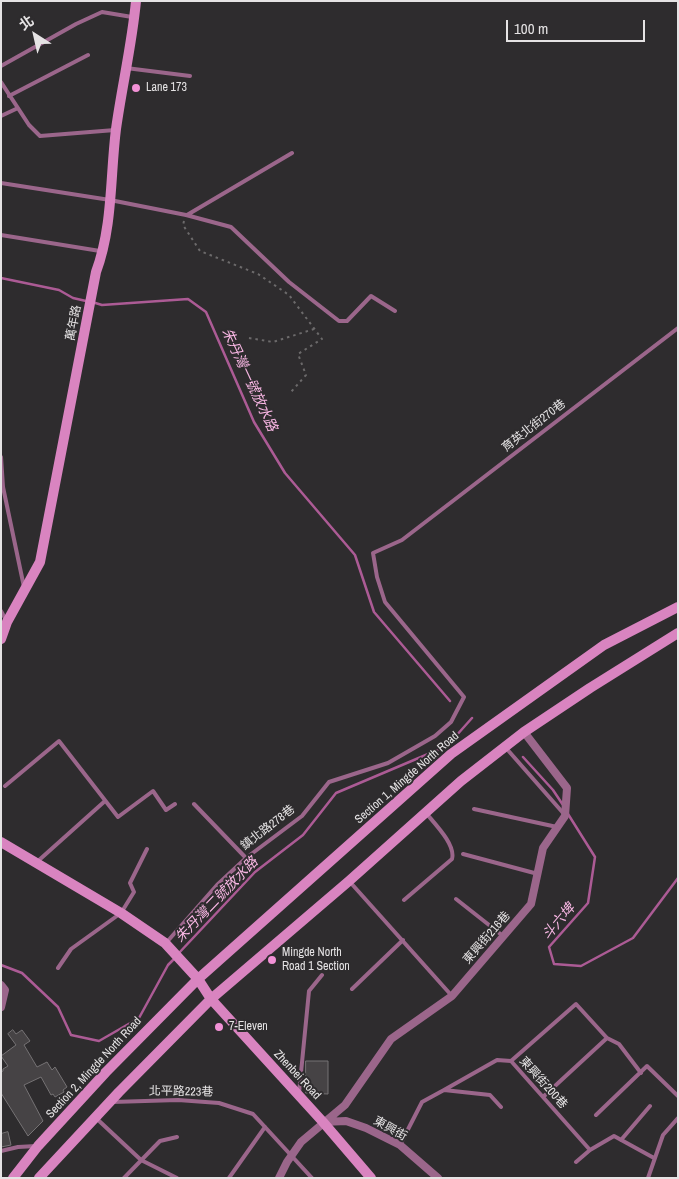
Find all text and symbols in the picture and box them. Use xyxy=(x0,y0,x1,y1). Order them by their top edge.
north arrow xyxy=(10,10,60,60)
scale bar xyxy=(509,10,648,42)
text: 北 xyxy=(16,11,37,34)
text: 100 m xyxy=(514,18,548,39)
place label: Lane 173 xyxy=(146,81,187,95)
marker: Lane 173 xyxy=(130,82,142,94)
street label: 萬年路 xyxy=(63,304,85,342)
water label: 朱丹灣一號放水路 xyxy=(218,326,280,434)
street label: 育英北街270巷 xyxy=(499,397,569,455)
street label: Section 1, Mingde North Road xyxy=(352,729,462,827)
street label: 鎮北路278巷 xyxy=(238,802,298,854)
water label: 朱丹灣二號放水路 xyxy=(172,854,262,946)
water label: 斗六埤 xyxy=(539,901,579,943)
street label: 東興街216巷 xyxy=(460,909,514,967)
place label: Mingde North Road 1 Section xyxy=(282,946,350,974)
marker: Mingde North Road 1 Section xyxy=(266,954,278,966)
street label: Section 2, Mingde North Road xyxy=(43,1014,145,1122)
place label: 7-Eleven xyxy=(229,1020,268,1034)
marker: 7-Eleven xyxy=(213,1021,225,1033)
street label: Zhenbei Road xyxy=(270,1047,324,1103)
street label: 東興街200巷 xyxy=(516,1054,570,1112)
street label: 北平路223巷 xyxy=(149,1084,213,1100)
street label: 東興街 xyxy=(371,1114,409,1144)

